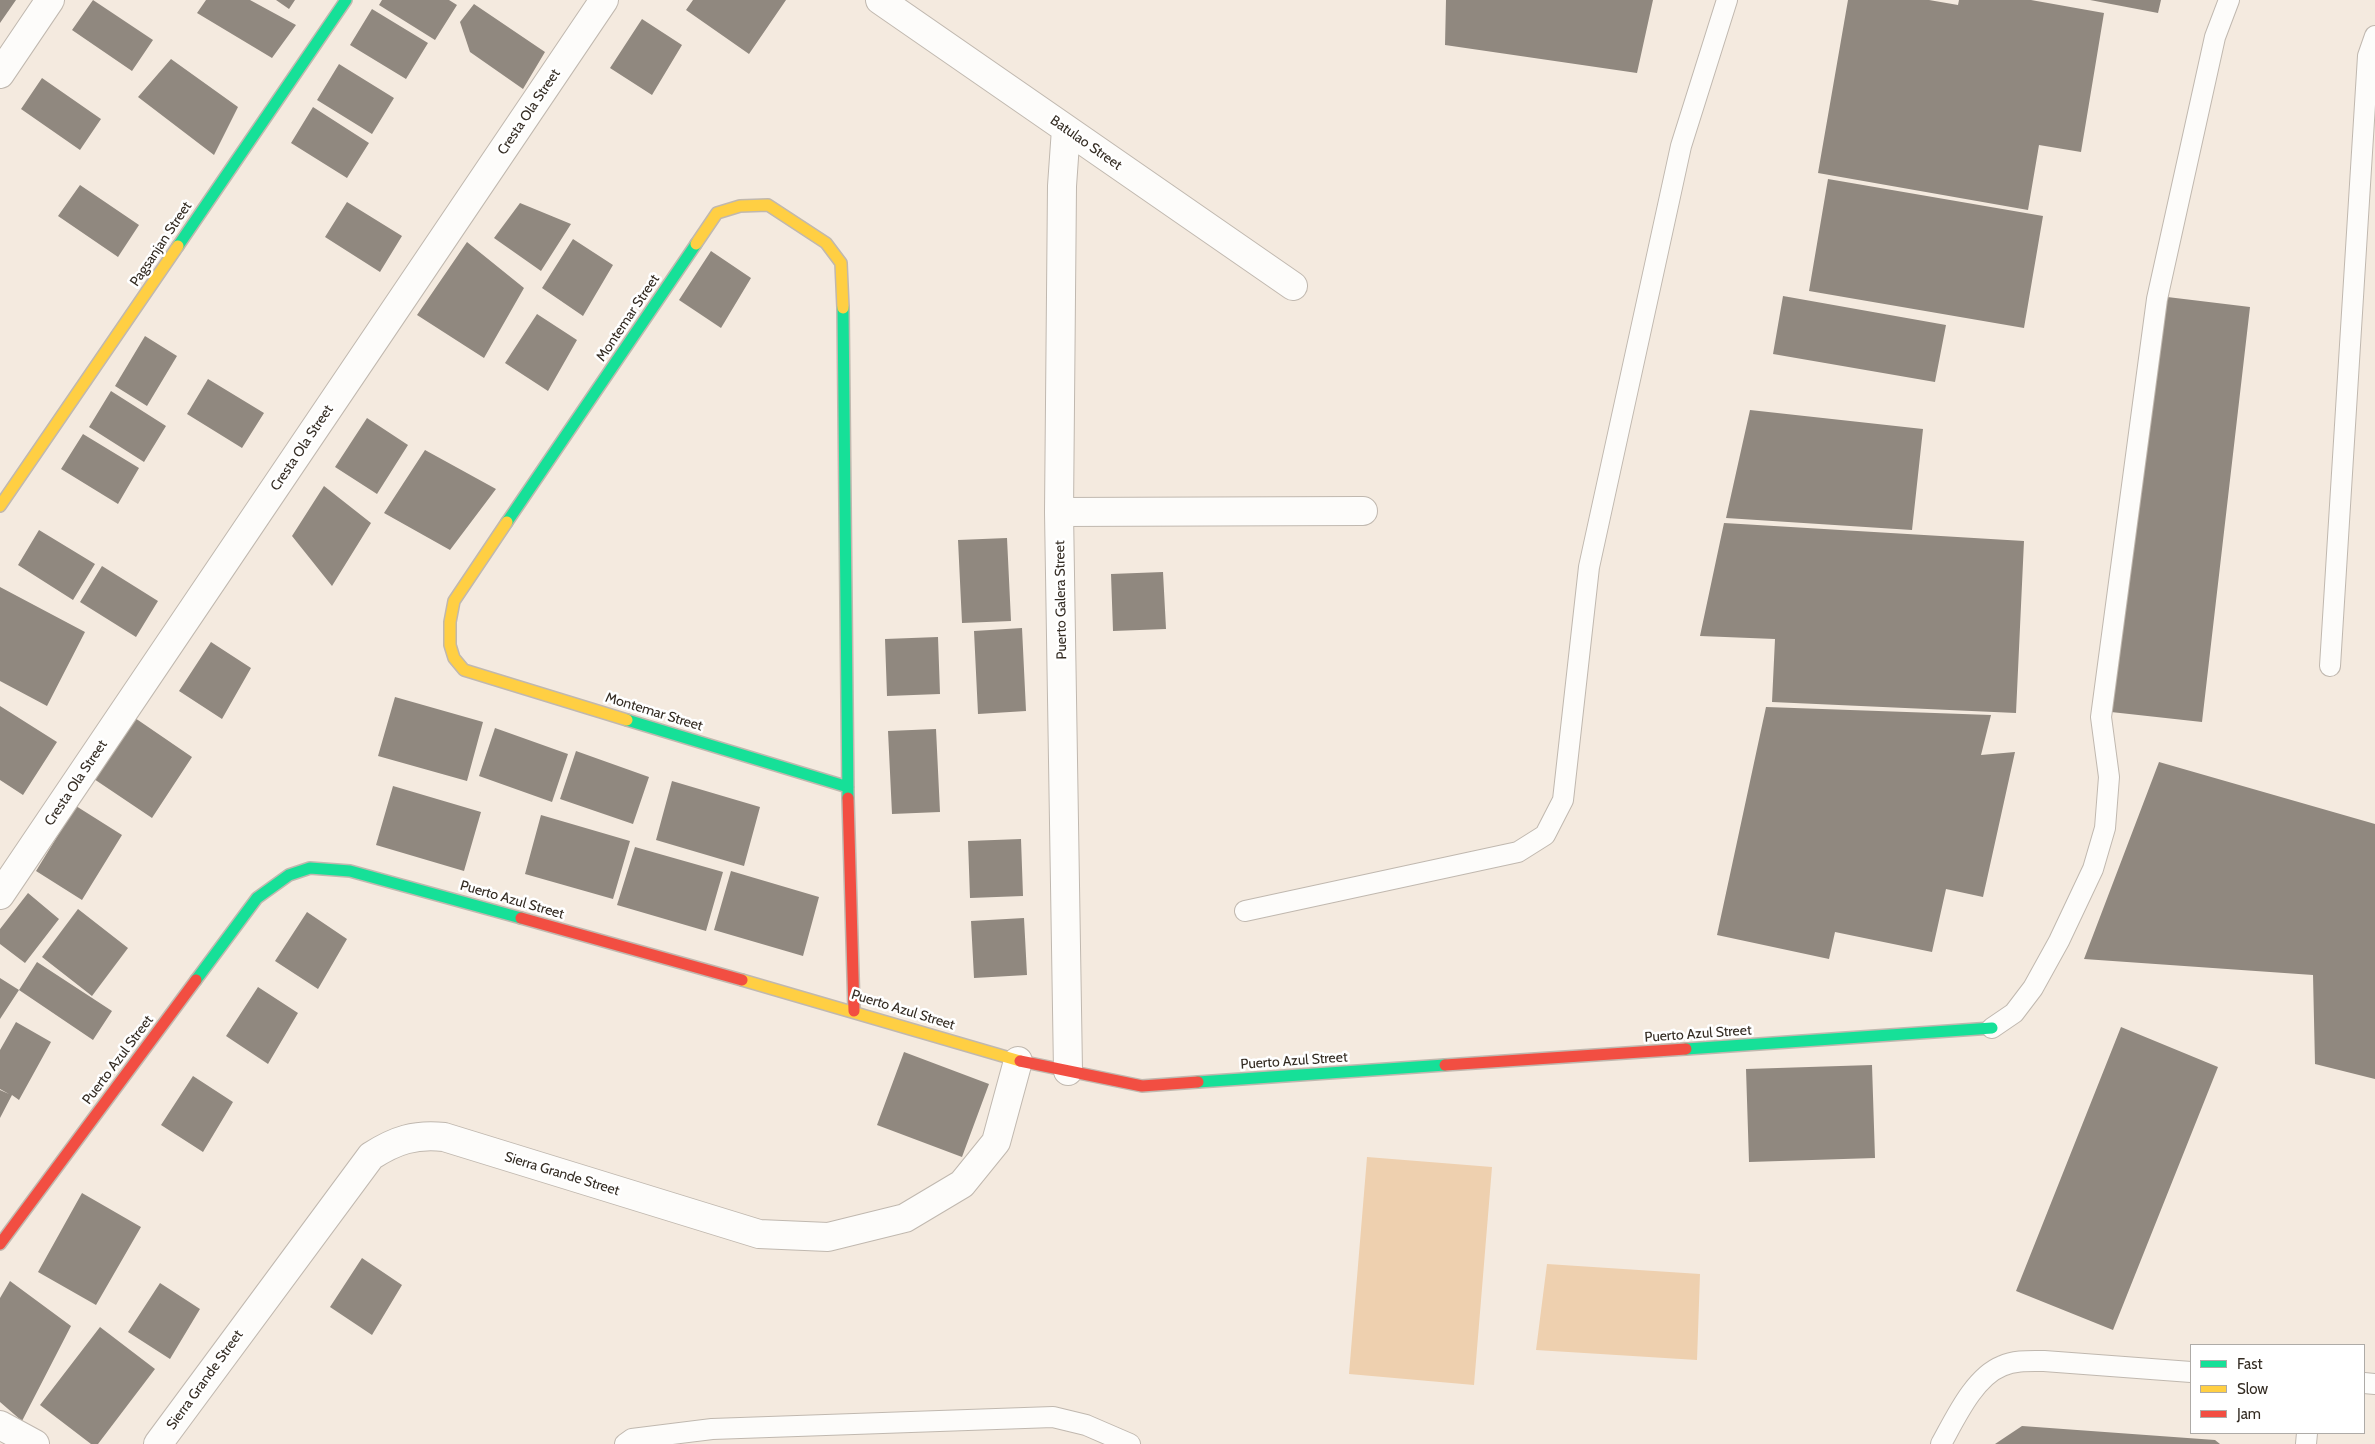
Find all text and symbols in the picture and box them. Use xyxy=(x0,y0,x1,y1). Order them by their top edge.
street label: Cresta Ola Street xyxy=(494,66,564,158)
street label: Batulao Street xyxy=(1047,112,1125,174)
street label: Pagsanjan Street xyxy=(126,198,196,290)
street label: Montemar Street xyxy=(593,271,663,365)
street label: Cresta Ola Street xyxy=(267,402,337,494)
street label: Puerto Galera Street xyxy=(1052,540,1070,660)
street label: Montemar Street xyxy=(603,689,705,735)
street label: Cresta Ola Street xyxy=(41,737,111,829)
street label: Puerto Azul Street xyxy=(458,877,566,923)
street label: Puerto Azul Street xyxy=(849,986,957,1034)
street label: Puerto Azul Street xyxy=(79,1012,157,1108)
street label: Puerto Azul Street xyxy=(1644,1022,1752,1046)
street label: Puerto Azul Street xyxy=(1240,1049,1348,1073)
street label: Sierra Grande Street xyxy=(503,1149,621,1199)
street label: Sierra Grande Street xyxy=(163,1327,247,1433)
legend xyxy=(2190,1344,2365,1434)
text: Fast xyxy=(2237,1355,2262,1373)
text: Slow xyxy=(2237,1380,2268,1398)
text: Jam xyxy=(2237,1405,2261,1423)

